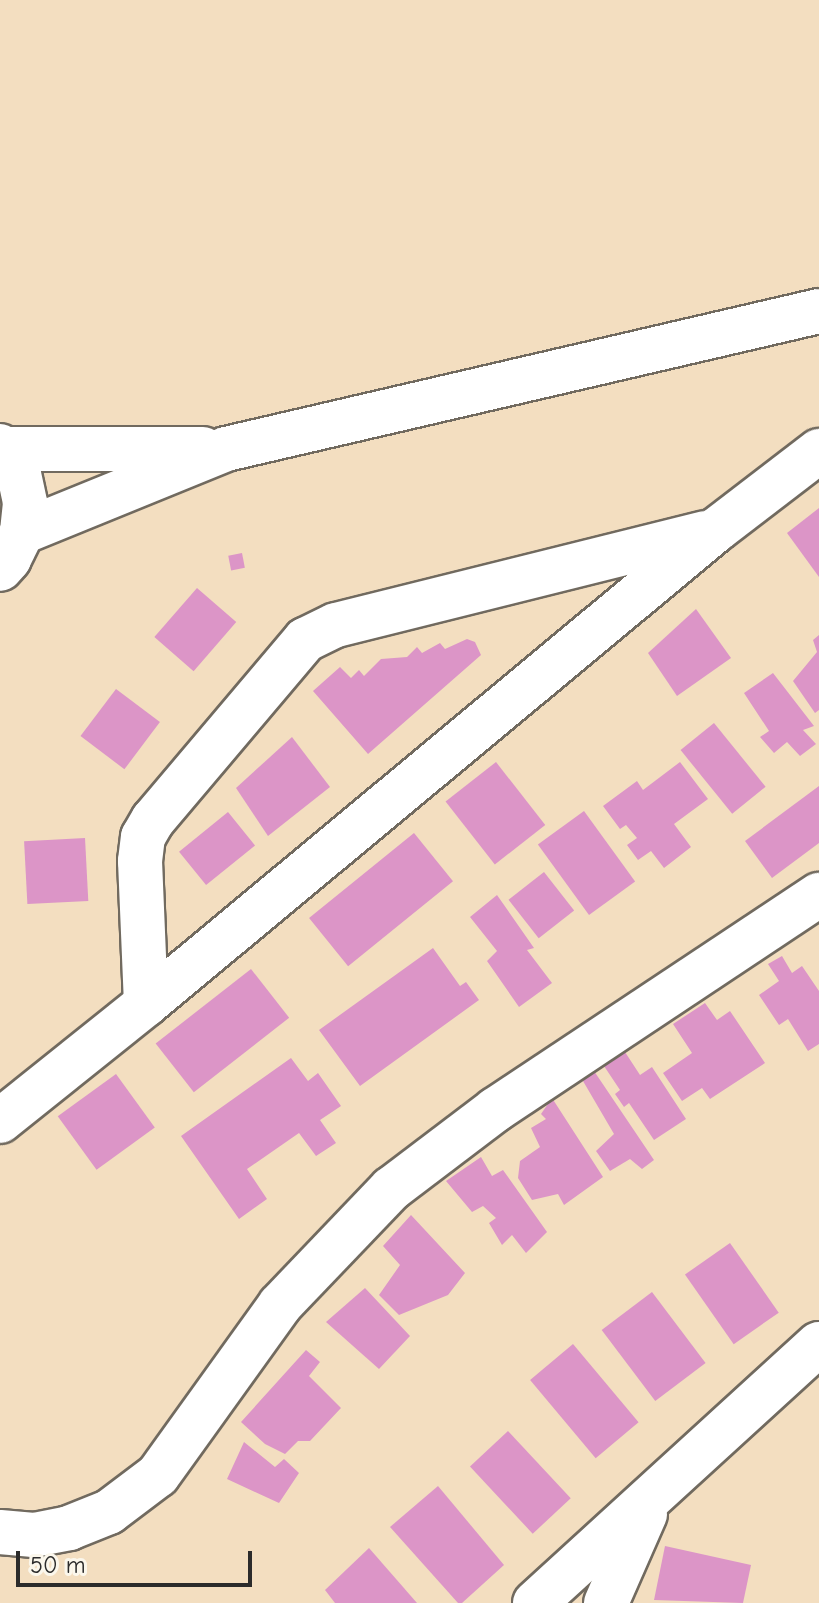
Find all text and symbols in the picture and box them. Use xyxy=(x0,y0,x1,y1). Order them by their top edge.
scale bar xyxy=(20,1535,256,1585)
text: 50 m xyxy=(30,1551,86,1579)

